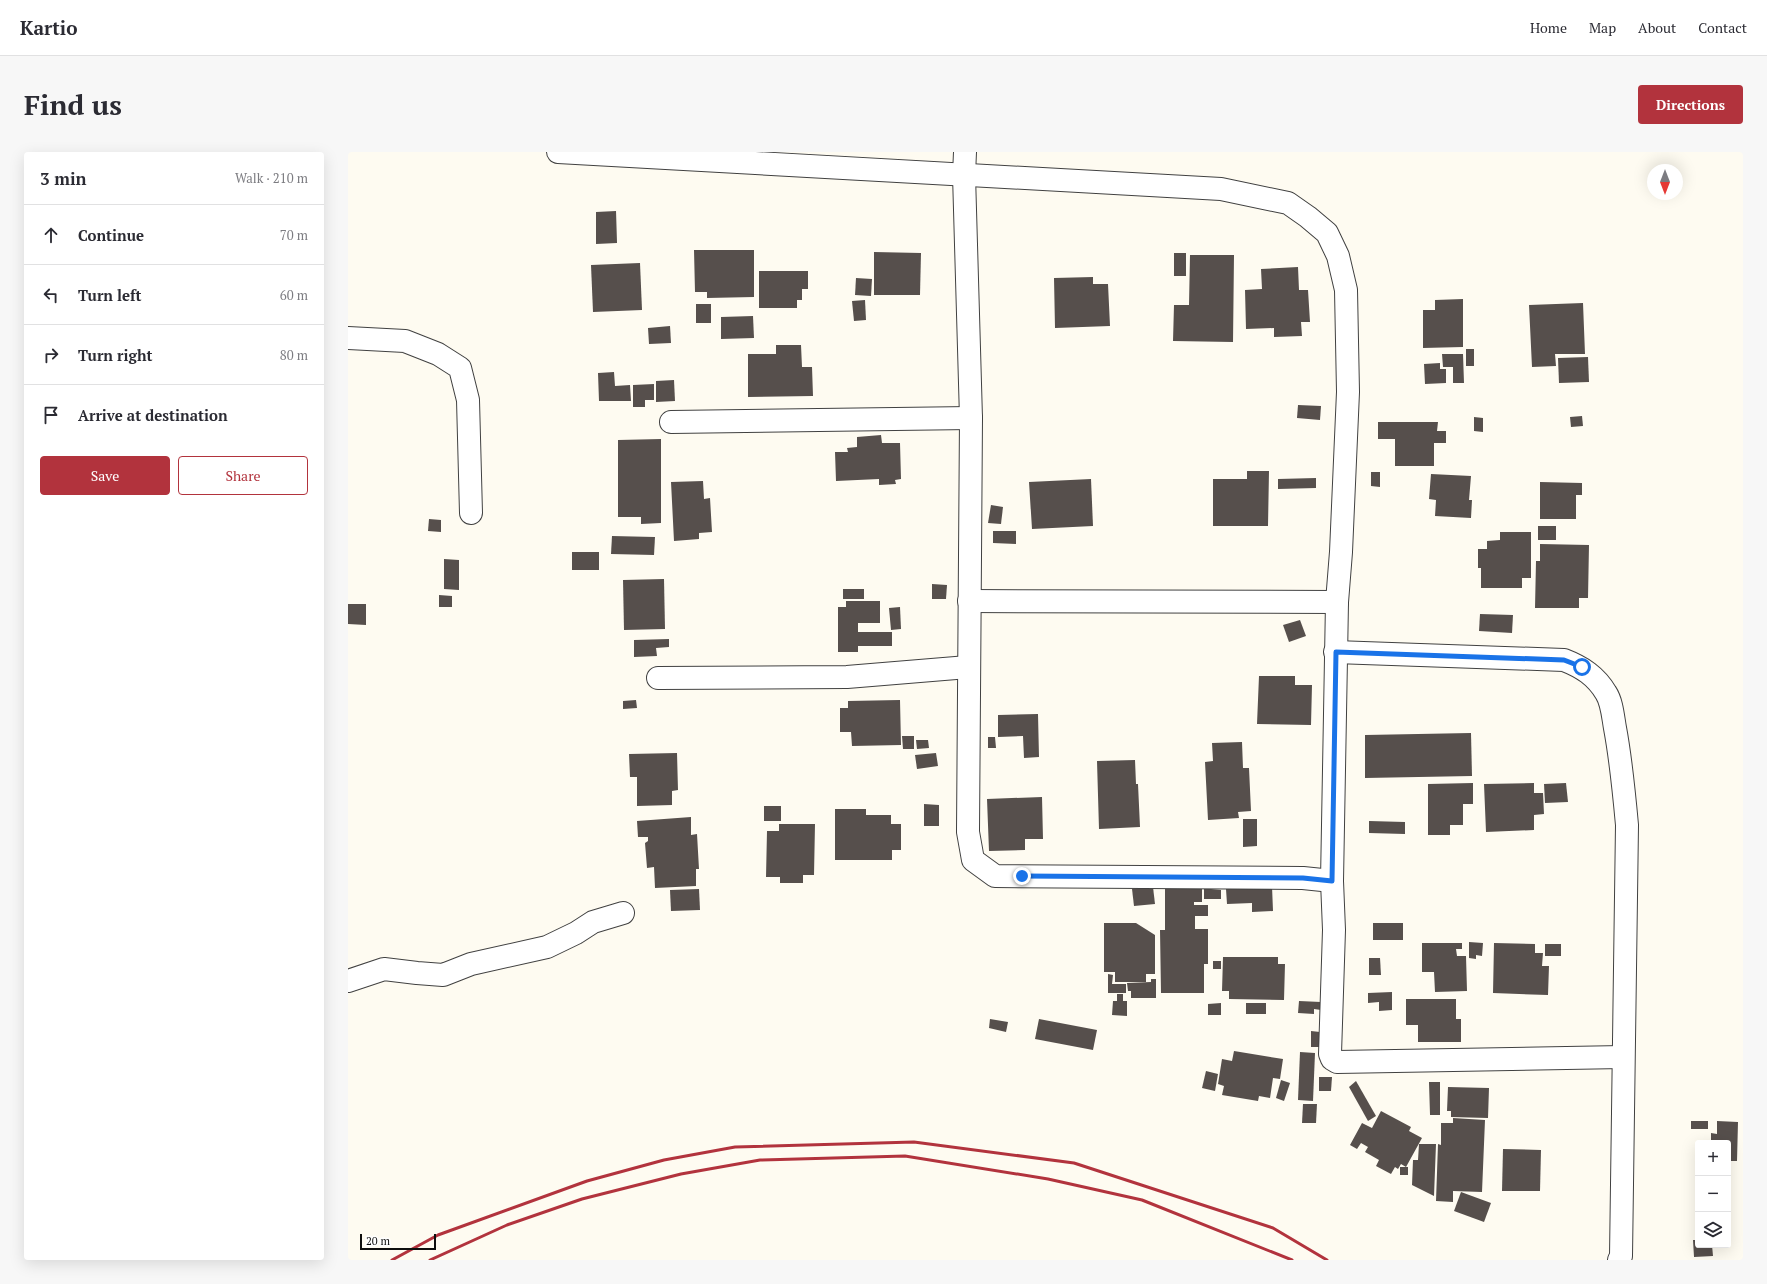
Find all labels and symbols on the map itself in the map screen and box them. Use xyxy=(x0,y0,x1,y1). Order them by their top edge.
north arrow xyxy=(1647,164,1683,200)
route start xyxy=(1573,658,1591,676)
route end xyxy=(1013,867,1031,885)
scale bar xyxy=(360,1232,436,1251)

